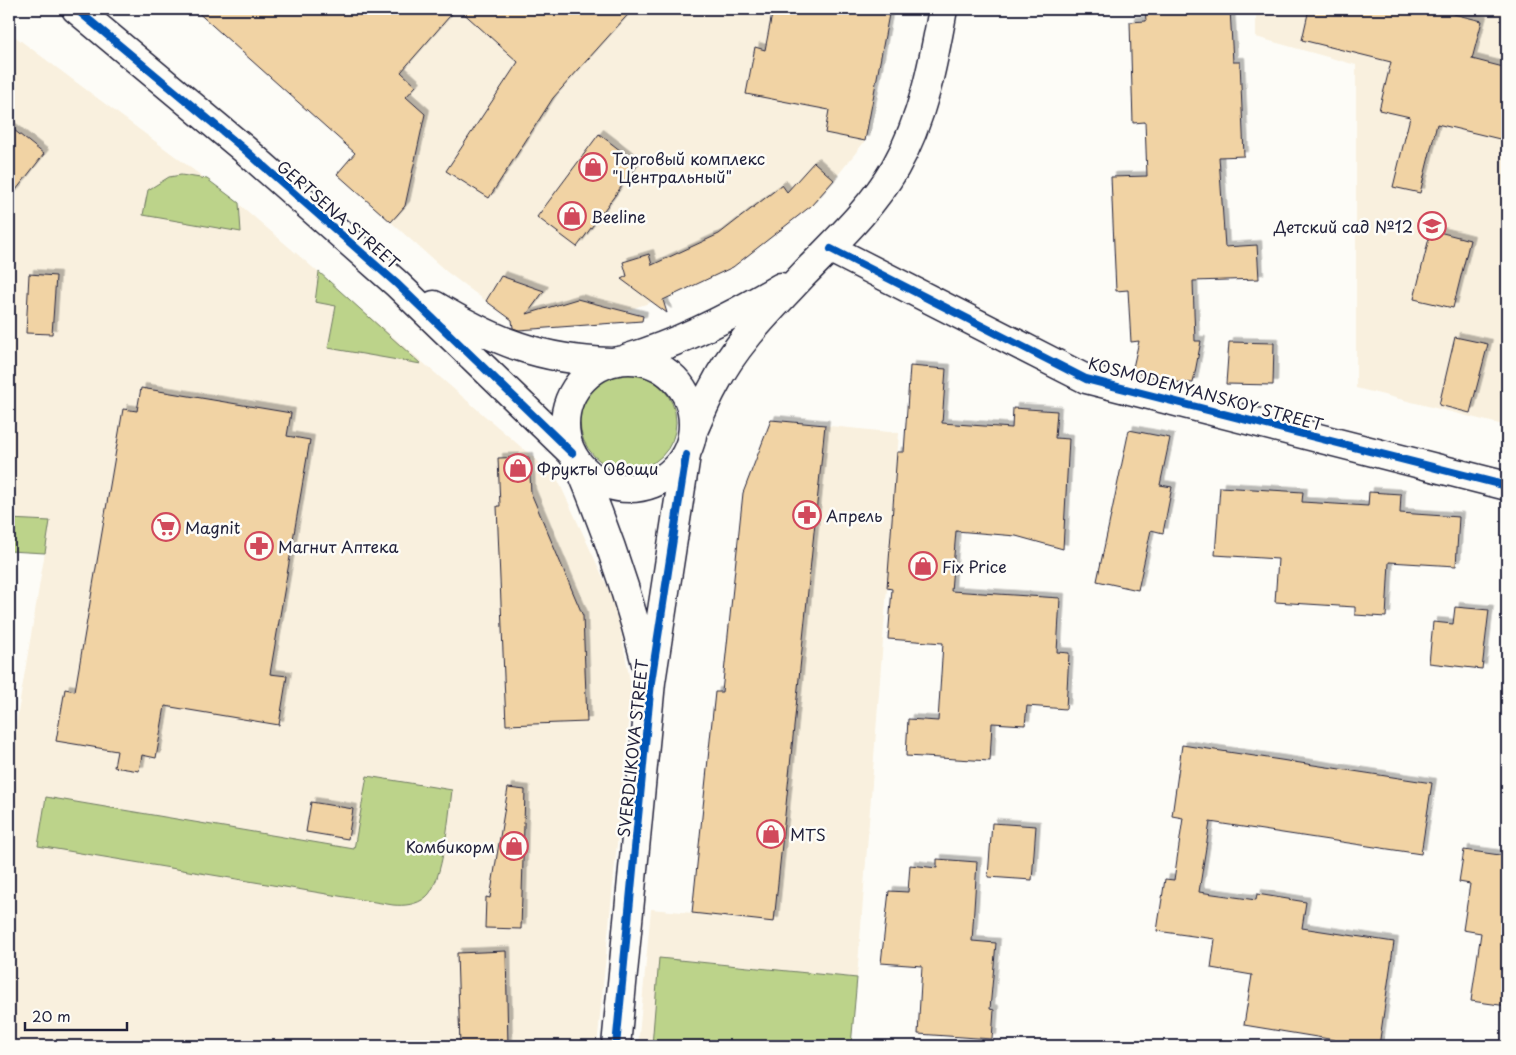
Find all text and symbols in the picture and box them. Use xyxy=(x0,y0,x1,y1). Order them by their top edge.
place label: Торговый комплекс "Центральный" xyxy=(612,146,765,188)
shop icon: Торговый комплекс "Центральный" xyxy=(578,152,608,182)
street label: GERTSENA STREET xyxy=(272,154,406,274)
shop icon: Beeline xyxy=(557,201,587,231)
place label: Beeline xyxy=(591,204,646,228)
school or university icon: Детский сад №12 xyxy=(1417,211,1447,241)
place label: Детский сад №12 xyxy=(1273,214,1413,238)
street label: KOSMODEMYANSKOY STREET xyxy=(1086,350,1326,436)
shop icon: Фрукты Овощи xyxy=(503,453,533,483)
place label: Фрукты Овощи xyxy=(537,456,658,480)
pharmacy icon: Апрель xyxy=(792,500,822,530)
place label: Апрель xyxy=(826,503,882,527)
supermarket icon: Magnit xyxy=(151,512,181,542)
place label: Magnit xyxy=(185,515,241,539)
pharmacy icon: Магнит Аптека xyxy=(244,531,274,561)
place label: Магнит Аптека xyxy=(278,534,398,558)
shop icon: Fix Price xyxy=(908,551,938,581)
place label: Fix Price xyxy=(942,554,1007,578)
street label: SVERDLIKOVA STREET xyxy=(611,658,653,838)
shop icon: MTS xyxy=(756,819,786,849)
place label: MTS xyxy=(790,822,826,846)
shop icon: Комбикорм xyxy=(499,831,529,861)
place label: Комбикорм xyxy=(406,834,495,858)
scale bar xyxy=(25,1000,128,1032)
text: 20 m xyxy=(32,1004,71,1027)

